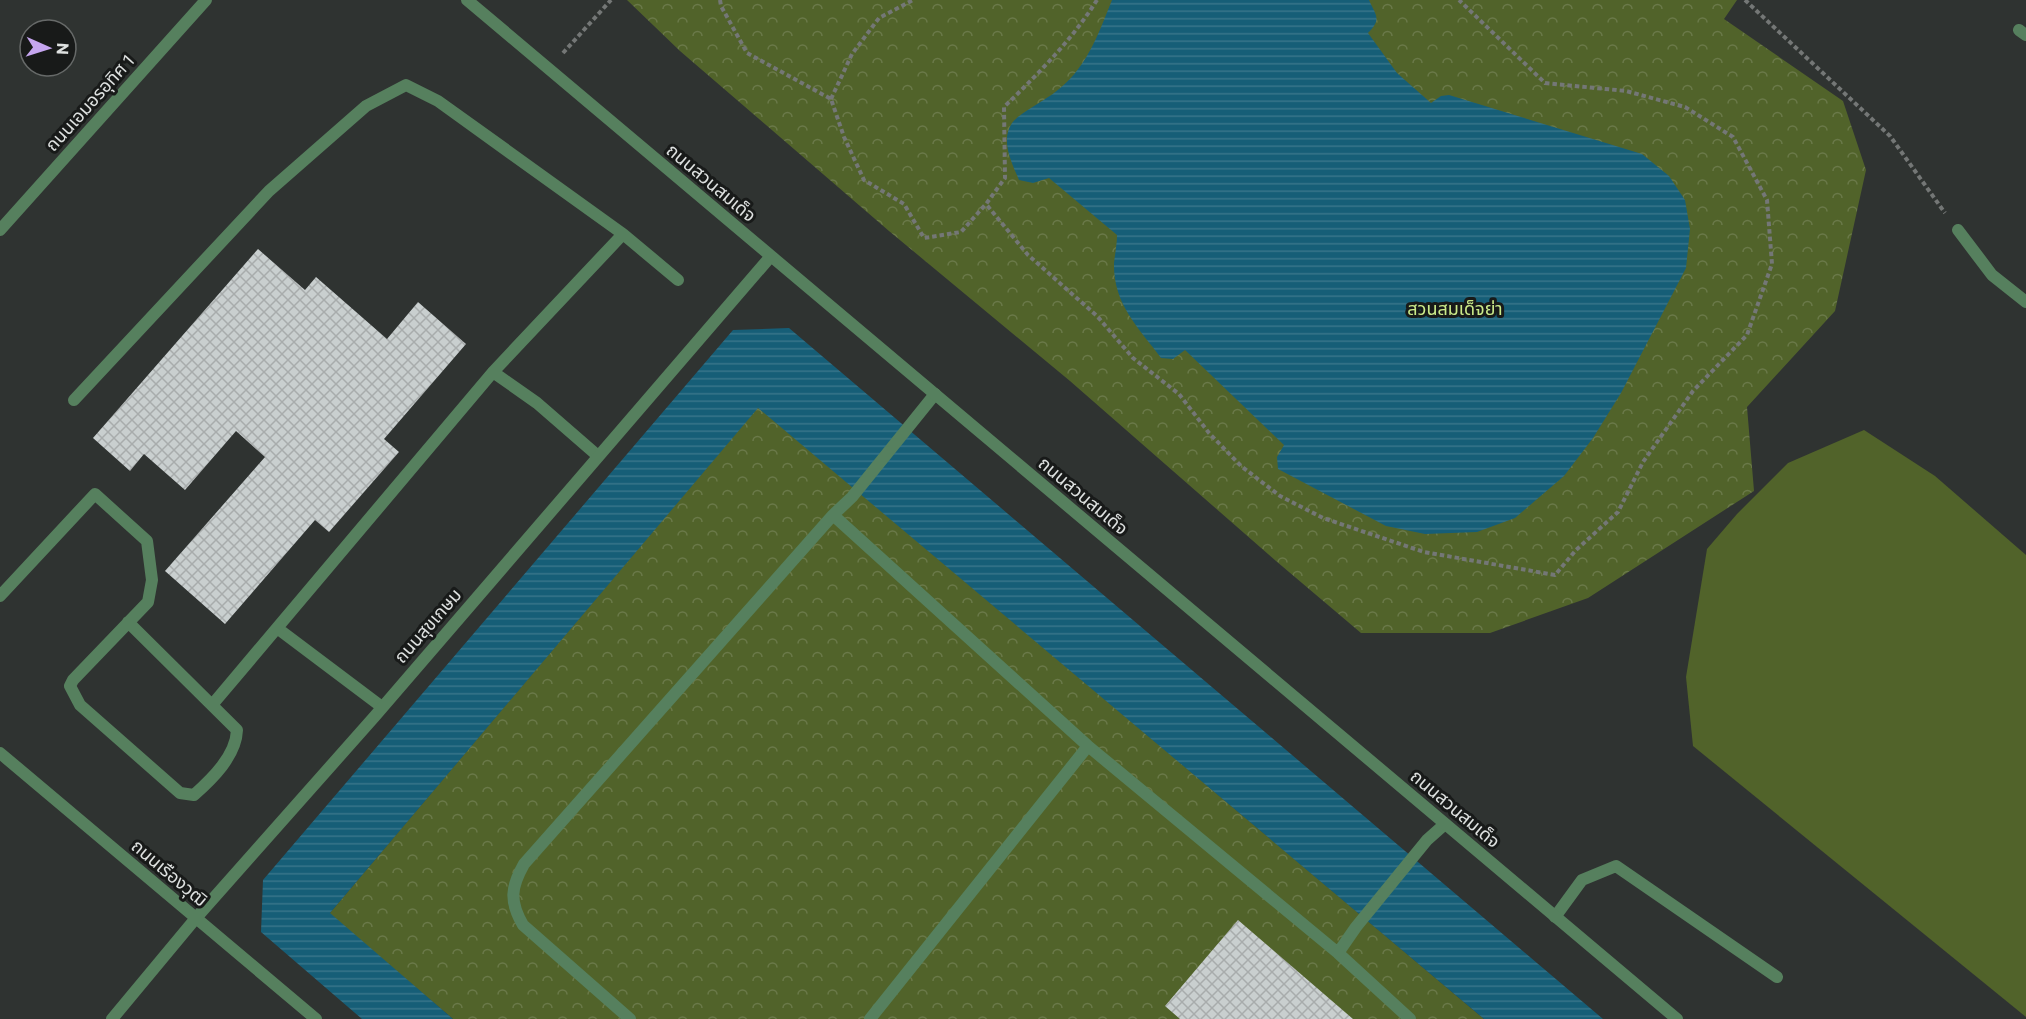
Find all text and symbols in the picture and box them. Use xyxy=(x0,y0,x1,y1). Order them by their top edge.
north arrow xyxy=(18,18,78,78)
text: N xyxy=(54,42,73,55)
street label: ถนนเอมอรอุทิศ 1 xyxy=(40,50,139,156)
street label: ถนนสวนสมเด็จ xyxy=(662,138,761,226)
park label: สวนสมเด็จย่า xyxy=(1407,297,1503,319)
street label: ถนนสวนสมเด็จ xyxy=(1034,451,1133,539)
street label: ถนนสุขเกษม xyxy=(389,584,466,668)
street label: ถนนสวนสมเด็จ xyxy=(1406,764,1505,852)
street label: ถนนเรืองวุฒิ xyxy=(127,834,212,911)

